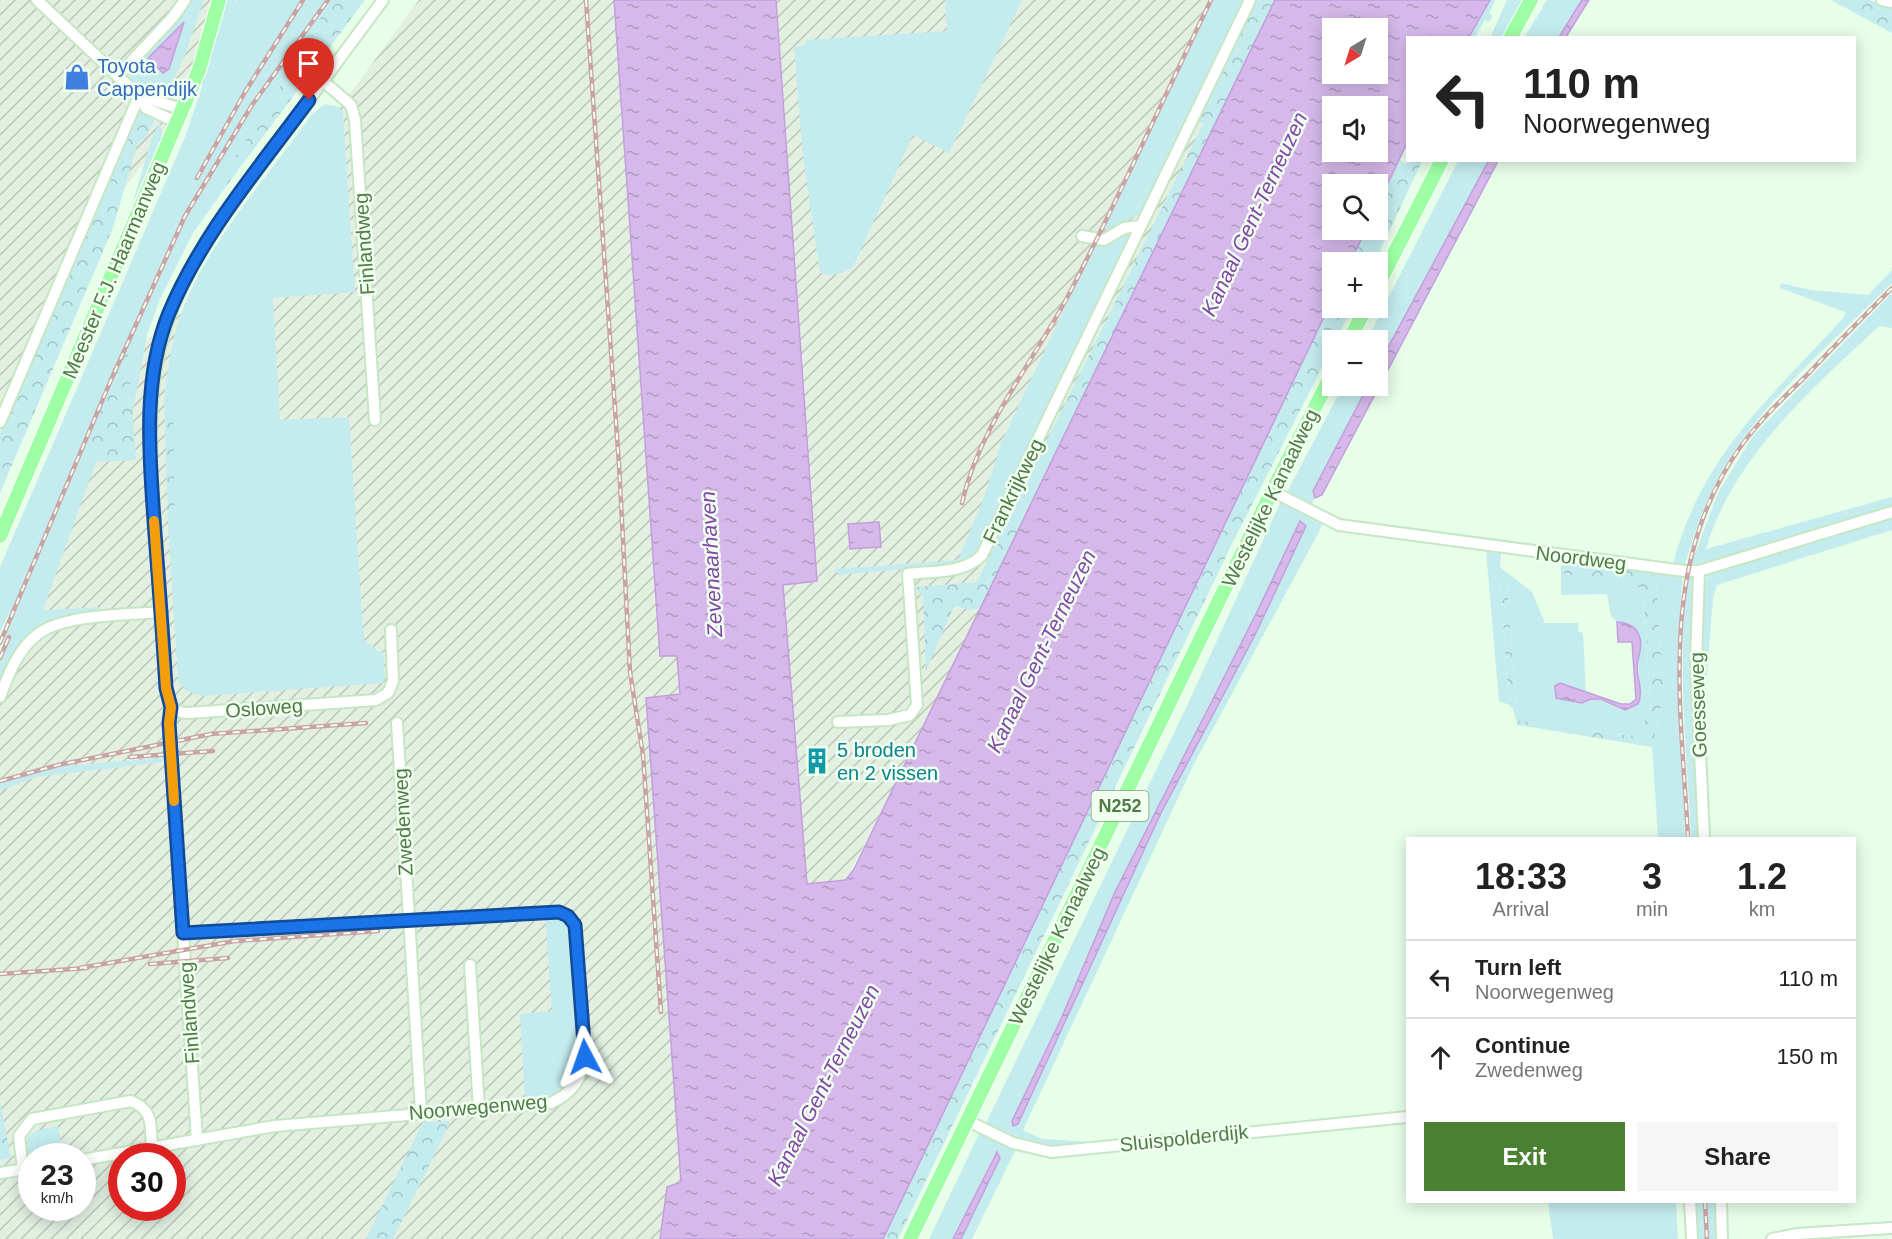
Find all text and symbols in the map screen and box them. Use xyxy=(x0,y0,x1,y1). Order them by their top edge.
north arrow xyxy=(1322,18,1388,84)
map controls xyxy=(1322,18,1388,396)
pin xyxy=(283,38,334,100)
icon: arrive xyxy=(292,47,325,80)
place label: Toyota Cappendijk xyxy=(97,55,198,100)
icon: left xyxy=(1424,60,1502,138)
text: 110 m xyxy=(1523,60,1640,107)
shop icon: Toyota Cappendijk xyxy=(62,62,92,92)
button: sound xyxy=(1322,96,1388,162)
water label: Kanaal Gent-Terneuzen xyxy=(1197,108,1311,320)
text: Noorwegenweg xyxy=(1523,109,1711,139)
street label: Meester F.J. Haarmanweg xyxy=(58,158,170,382)
button: search xyxy=(1322,174,1388,240)
street label: Finlandweg xyxy=(349,192,379,296)
button: + xyxy=(1322,252,1388,318)
button: − xyxy=(1322,330,1388,396)
street label: Westelijke Kanaalweg xyxy=(1217,405,1323,591)
street label: Frankrijkweg xyxy=(978,435,1048,547)
water label: Zevenaarhaven xyxy=(696,491,726,638)
street label: Noordweg xyxy=(1534,542,1628,574)
water label: Kanaal Gent-Terneuzen xyxy=(982,546,1100,756)
street label: Goesseweg xyxy=(1685,652,1711,758)
street label: Osloweg xyxy=(224,694,304,722)
place label: 5 broden en 2 vissen xyxy=(837,739,938,784)
building icon: 5 broden en 2 vissen xyxy=(802,746,832,776)
street label: Zwedenweg xyxy=(389,768,417,876)
road number: N252 xyxy=(1092,791,1148,821)
street label: Westelijke Kanaalweg xyxy=(1004,843,1110,1029)
text: 18:33 xyxy=(1475,856,1567,897)
text: 3 xyxy=(1642,856,1662,897)
text: 1.2 xyxy=(1737,856,1787,897)
text: Arrival xyxy=(1493,898,1549,920)
text: min xyxy=(1636,898,1668,920)
text: km xyxy=(1749,898,1775,920)
text: Turn left xyxy=(1475,955,1561,980)
street label: Finlandweg xyxy=(174,961,204,1065)
icon: left xyxy=(1424,963,1457,996)
text: 110 m xyxy=(1778,966,1838,991)
water label: Kanaal Gent-Terneuzen xyxy=(762,981,884,1189)
text: Noorwegenweg xyxy=(1475,981,1614,1003)
position arrow xyxy=(553,1025,617,1089)
text: Continue xyxy=(1475,1033,1570,1058)
icon: ahead xyxy=(1424,1041,1457,1074)
text: 150 m xyxy=(1777,1044,1838,1069)
text: Zwedenweg xyxy=(1475,1059,1583,1081)
street label: Noorwegenweg xyxy=(408,1090,548,1124)
street label: Sluispolderdijk xyxy=(1119,1120,1250,1156)
button: Exit xyxy=(1424,1122,1625,1191)
button: Share xyxy=(1637,1122,1838,1191)
speed limit sign: 30 xyxy=(108,1143,186,1221)
text: 23 xyxy=(40,1158,74,1191)
text: km/h xyxy=(41,1189,73,1206)

